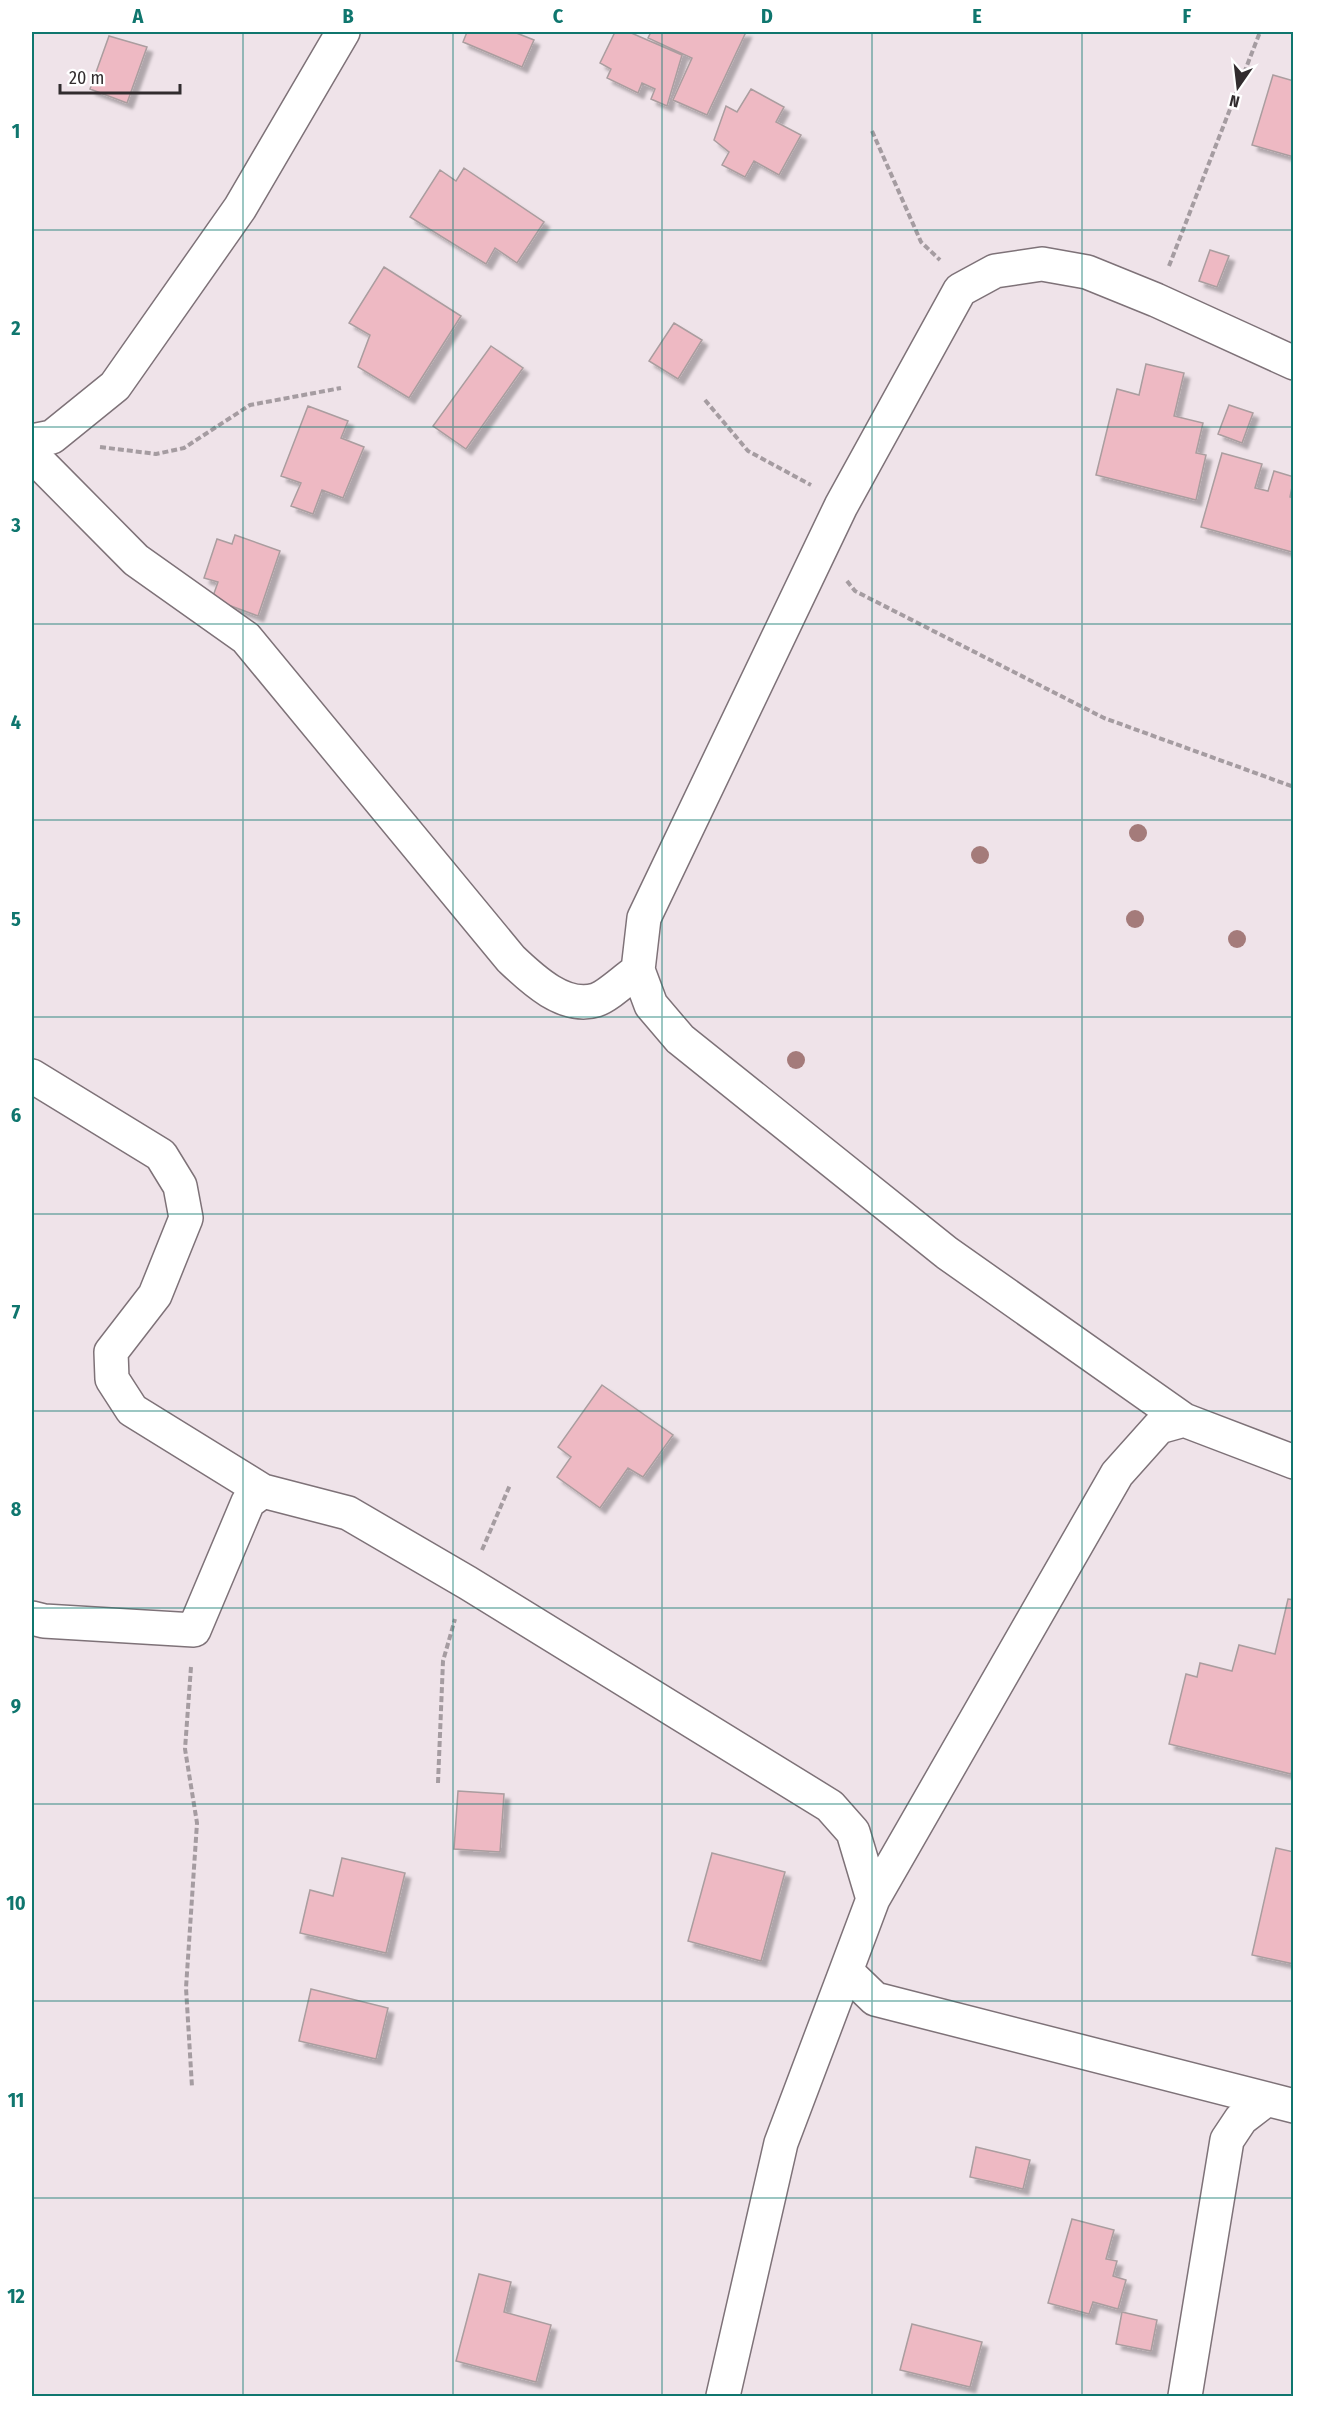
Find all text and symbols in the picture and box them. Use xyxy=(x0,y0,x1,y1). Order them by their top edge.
text: A xyxy=(132,4,145,28)
text: B xyxy=(342,4,354,28)
text: C xyxy=(553,4,564,28)
text: D xyxy=(761,4,773,28)
text: E xyxy=(972,4,982,28)
text: F xyxy=(1183,4,1192,28)
scale bar xyxy=(60,57,180,95)
north arrow xyxy=(1208,57,1268,117)
text: 20 m xyxy=(69,67,104,89)
text: N xyxy=(1228,91,1241,111)
text: 1 xyxy=(12,119,20,143)
text: 2 xyxy=(10,316,21,340)
text: 3 xyxy=(10,513,21,537)
text: 4 xyxy=(11,710,21,734)
text: 5 xyxy=(11,907,21,931)
text: 6 xyxy=(11,1103,21,1127)
text: 7 xyxy=(12,1300,21,1324)
text: 8 xyxy=(11,1497,22,1521)
text: 9 xyxy=(11,1694,21,1718)
text: 10 xyxy=(6,1891,26,1915)
text: 11 xyxy=(8,2088,24,2112)
text: 12 xyxy=(7,2284,25,2308)

